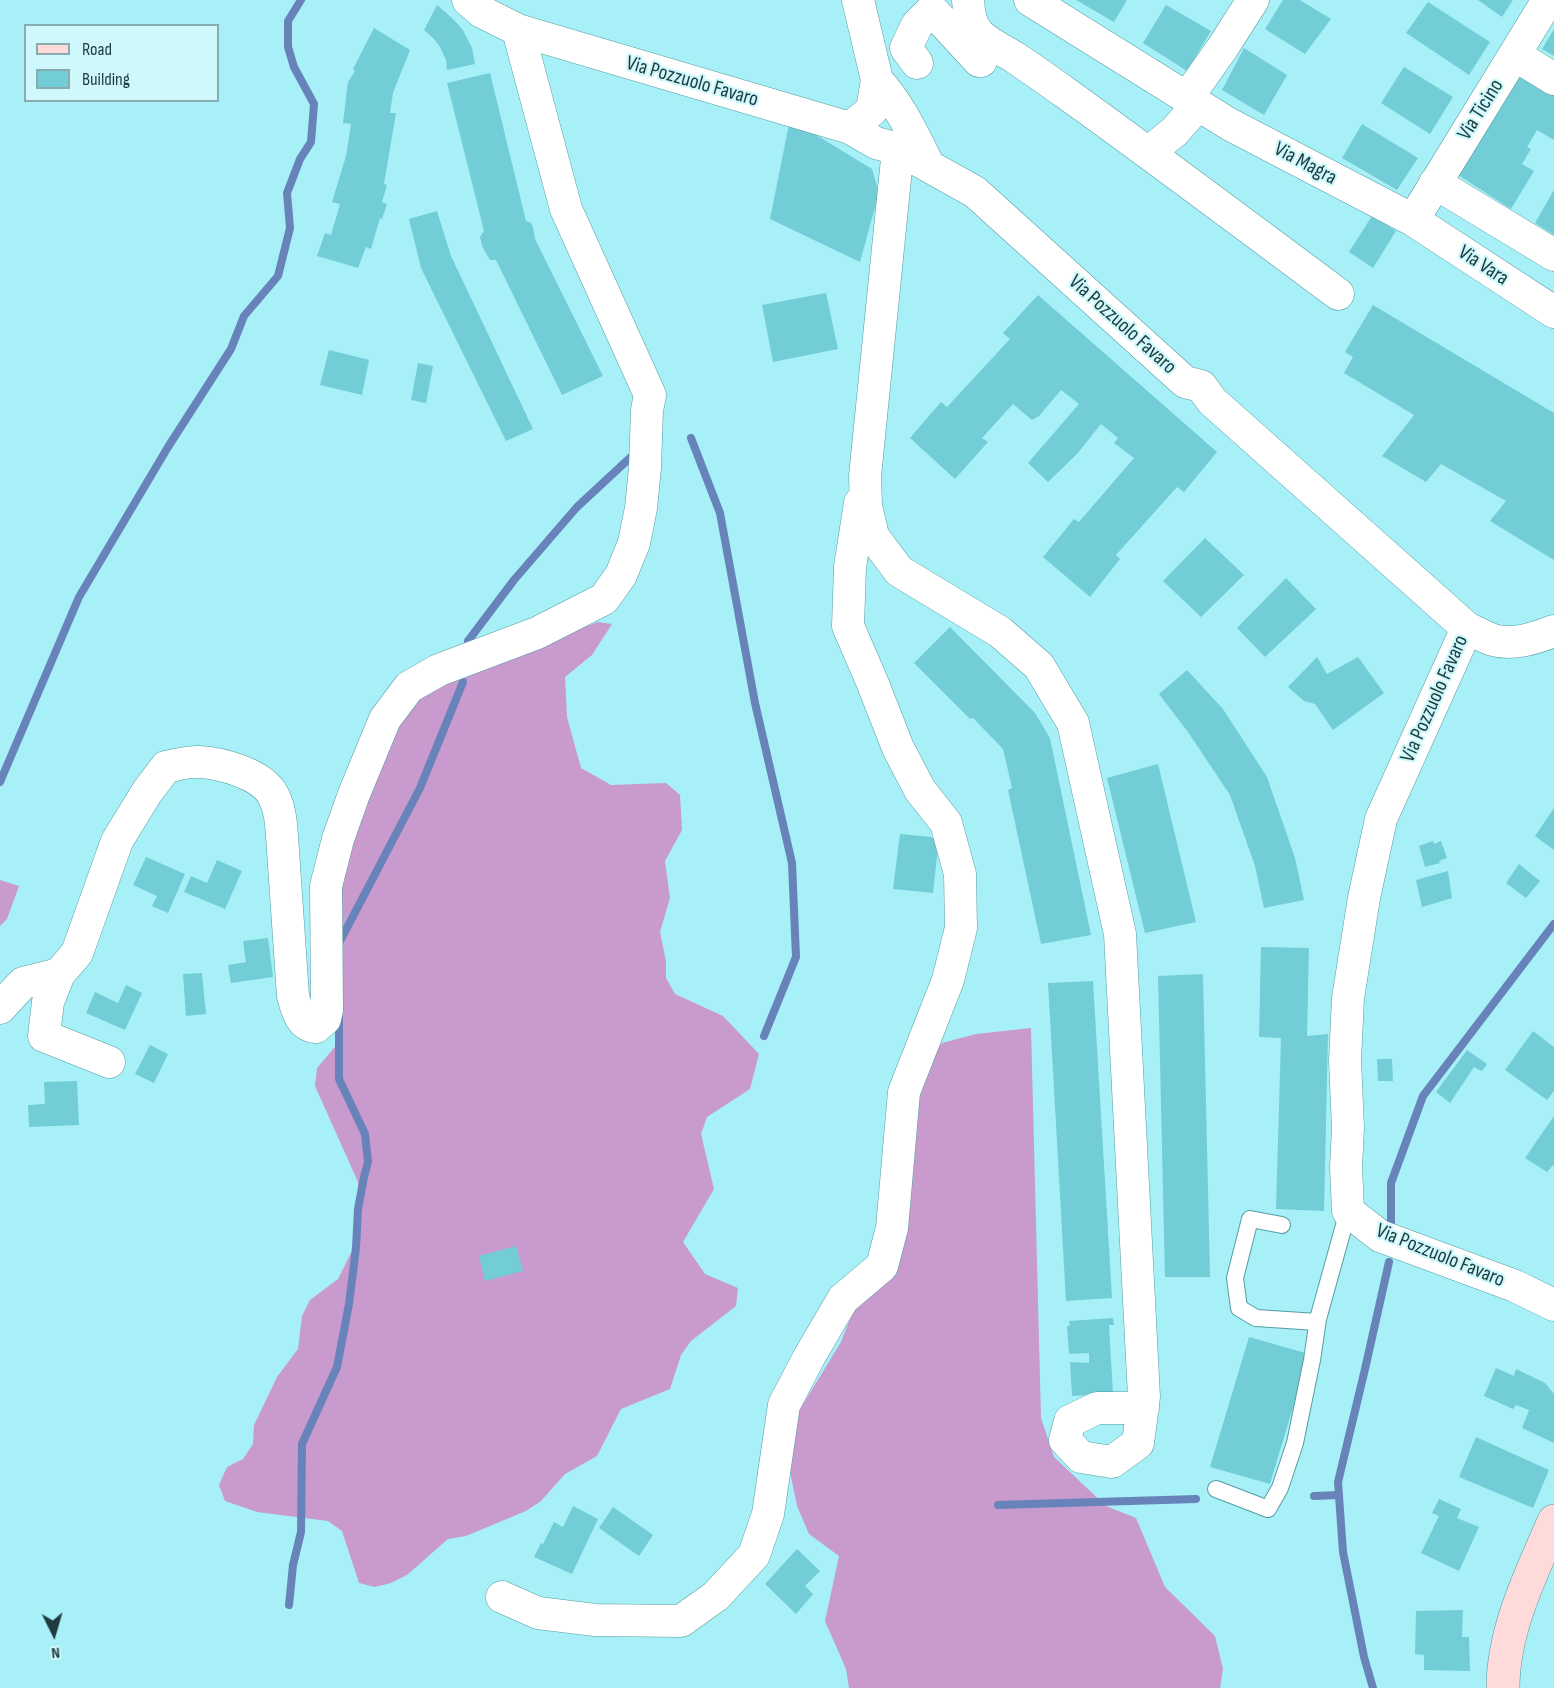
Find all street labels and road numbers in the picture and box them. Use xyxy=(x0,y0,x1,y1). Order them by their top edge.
street label: Via Pozzuolo Favaro xyxy=(623,51,761,113)
street label: Via Ticino xyxy=(1453,75,1509,145)
street label: Via Magra xyxy=(1269,137,1341,191)
street label: Via Vara xyxy=(1453,240,1513,292)
street label: Via Pozzuolo Favaro xyxy=(1063,270,1181,380)
street label: Via Pozzuolo Favaro xyxy=(1396,632,1474,766)
street label: Via Pozzuolo Favaro xyxy=(1372,1219,1508,1293)

